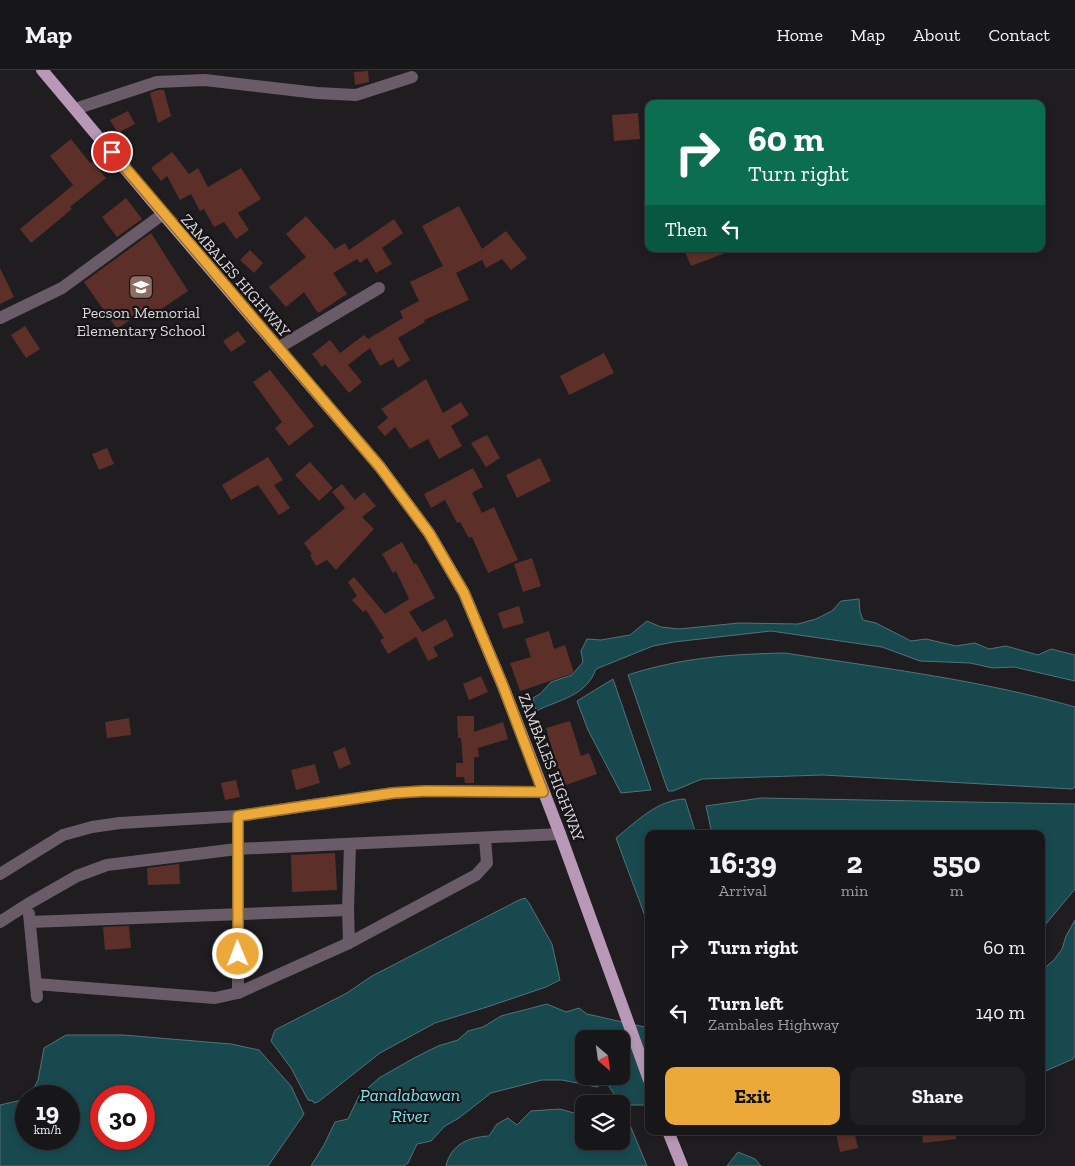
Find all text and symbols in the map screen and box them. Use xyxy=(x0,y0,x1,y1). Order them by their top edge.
text: Map xyxy=(25,20,72,49)
text: Home xyxy=(776,24,823,46)
text: Map xyxy=(851,24,885,46)
text: About xyxy=(913,24,960,46)
text: Contact xyxy=(988,24,1050,46)
text: 60 m xyxy=(748,118,824,160)
icon: right xyxy=(665,120,730,185)
pin xyxy=(91,131,133,173)
icon: arrive xyxy=(98,138,126,166)
text: Turn right xyxy=(748,160,849,187)
street label: ZAMBALES HIGHWAY xyxy=(177,210,294,341)
icon: left xyxy=(717,215,745,243)
text: Then xyxy=(665,218,707,241)
school or university icon: Pecson Memorial Elementary School xyxy=(128,274,154,300)
place label: Pecson Memorial Elementary School xyxy=(76,303,206,340)
street label: ZAMBALES HIGHWAY xyxy=(515,691,589,844)
text: 16:39 xyxy=(709,845,777,881)
text: 2 xyxy=(846,845,863,881)
text: 550 xyxy=(932,845,981,881)
text: Arrival xyxy=(719,881,767,900)
text: min xyxy=(841,881,868,900)
text: m xyxy=(950,881,964,900)
position arrow xyxy=(211,927,263,979)
icon: right xyxy=(665,934,693,962)
text: Turn right xyxy=(708,936,798,959)
text: 60 m xyxy=(983,936,1025,959)
text: Turn left xyxy=(708,992,783,1015)
icon: left xyxy=(665,999,693,1027)
text: 140 m xyxy=(976,1001,1025,1024)
text: Zambales Highway xyxy=(708,1015,839,1034)
north arrow xyxy=(575,1030,630,1085)
map controls xyxy=(575,1030,630,1150)
button: Exit xyxy=(665,1067,840,1125)
button: Share xyxy=(850,1067,1025,1125)
water label: Panalabawan River xyxy=(360,1084,460,1127)
speed limit sign: 30 xyxy=(90,1085,155,1150)
button: layers xyxy=(575,1095,630,1150)
text: 19 xyxy=(36,1096,59,1126)
text: km/h xyxy=(34,1123,61,1137)

